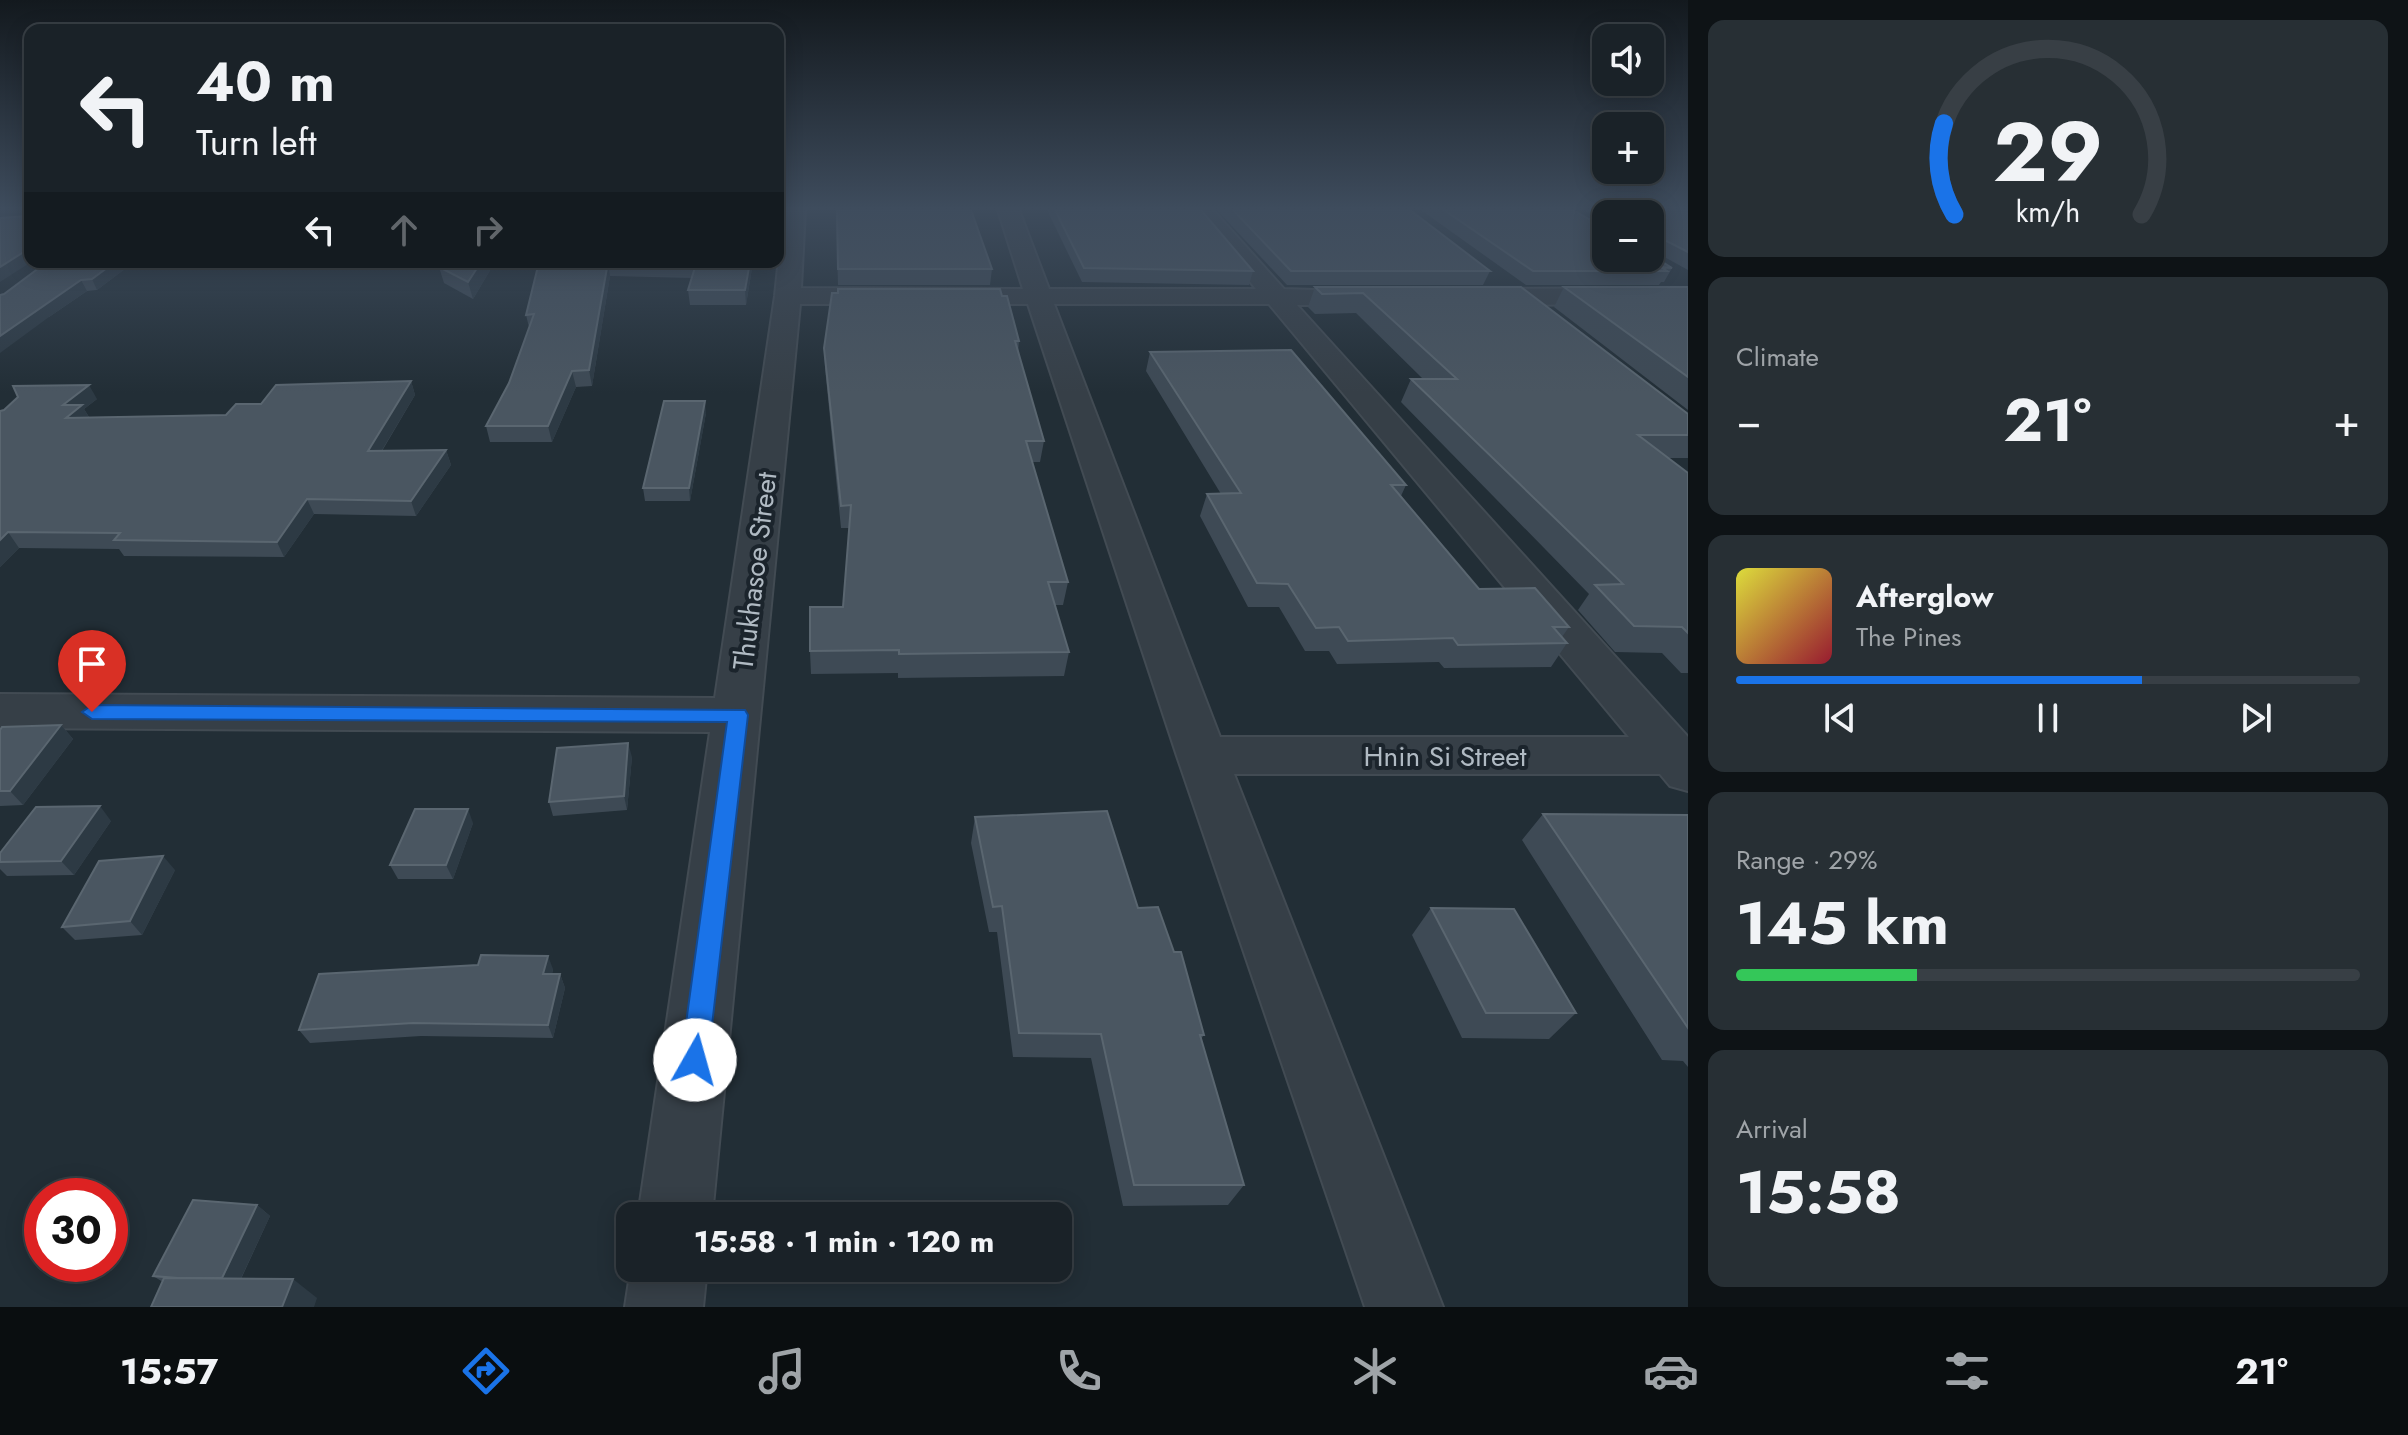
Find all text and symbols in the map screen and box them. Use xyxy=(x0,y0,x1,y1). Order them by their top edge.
map controls xyxy=(1592,24,1664,272)
button: sound xyxy=(1592,24,1664,96)
text: 40 m xyxy=(196,41,335,122)
icon: left xyxy=(64,56,168,160)
text: 29 xyxy=(1993,91,2103,211)
button: + xyxy=(1592,112,1664,184)
text: Turn left xyxy=(196,116,317,168)
text: km/h xyxy=(2016,191,2080,233)
button: − xyxy=(1592,200,1664,272)
icon: left xyxy=(298,208,342,252)
icon: ahead xyxy=(382,208,426,252)
icon: right xyxy=(466,208,510,252)
text: Climate xyxy=(1736,338,1819,376)
text: 21° xyxy=(2004,377,2091,464)
text: − xyxy=(1736,389,1762,453)
text: + xyxy=(2333,389,2360,453)
street label: Thukhasoe Street xyxy=(723,469,788,672)
text: Afterglow xyxy=(1856,575,1993,618)
text: The Pines xyxy=(1856,618,1961,656)
pin xyxy=(58,630,126,712)
icon: arrive xyxy=(70,642,114,686)
icon: previous xyxy=(1818,696,1862,740)
icon: pause xyxy=(2026,696,2070,740)
icon: next xyxy=(2234,696,2278,740)
street label: Hnin Si Street xyxy=(1364,736,1527,777)
text: Range · 29% xyxy=(1736,841,1878,879)
text: 145 km xyxy=(1736,880,1949,967)
position arrow xyxy=(653,1018,737,1102)
text: Arrival xyxy=(1736,1110,1808,1148)
text: 15:58 xyxy=(1736,1149,1901,1236)
speed limit sign: 30 xyxy=(24,1178,128,1282)
text: 15:58 · 1 min · 120 m xyxy=(694,1220,994,1263)
icon: directions xyxy=(458,1343,514,1399)
icon: music xyxy=(754,1343,810,1399)
icon: phone xyxy=(1051,1343,1107,1399)
icon: climate xyxy=(1347,1343,1403,1399)
icon: car xyxy=(1643,1343,1699,1399)
icon: filters xyxy=(1939,1343,1995,1399)
text: 15:57 xyxy=(120,1345,218,1397)
text: 21° xyxy=(2235,1345,2288,1397)

